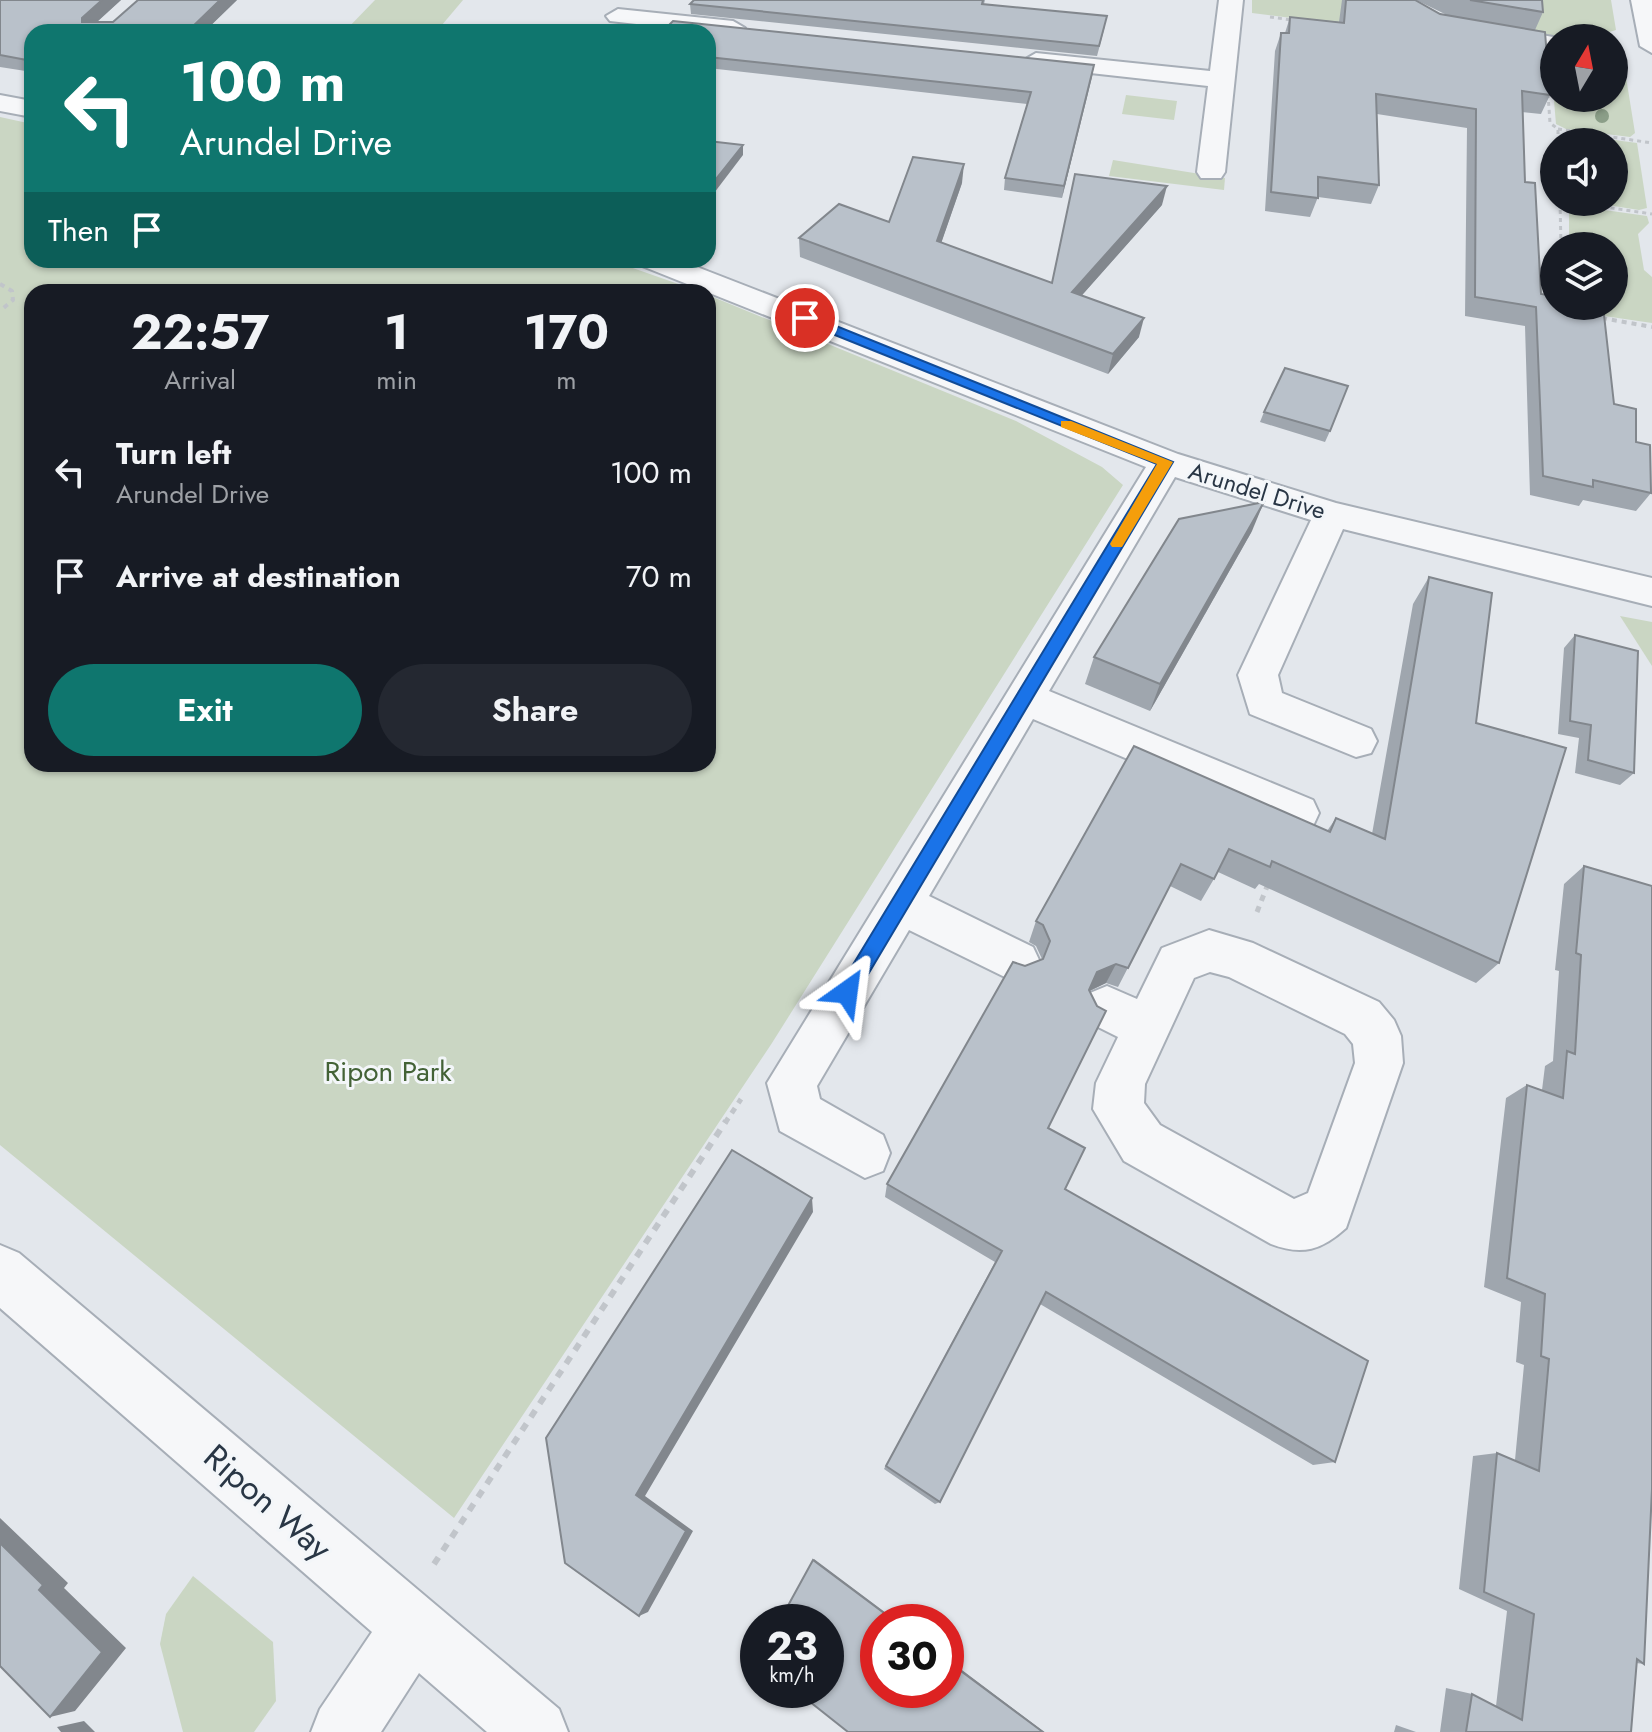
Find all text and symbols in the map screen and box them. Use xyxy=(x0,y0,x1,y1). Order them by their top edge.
north arrow xyxy=(1540,24,1628,112)
map controls xyxy=(1540,24,1628,320)
text: 100 m xyxy=(180,41,345,122)
icon: left xyxy=(48,56,152,160)
text: Arundel Drive xyxy=(180,116,392,168)
button: sound xyxy=(1540,128,1628,216)
icon: arrive xyxy=(125,208,169,252)
text: Then xyxy=(48,209,109,252)
button: layers xyxy=(1540,232,1628,320)
pin xyxy=(771,284,839,352)
icon: arrive xyxy=(783,296,827,340)
text: 22:57 xyxy=(131,298,269,367)
text: 1 xyxy=(384,298,409,367)
text: 170 xyxy=(524,298,609,367)
text: Arrival xyxy=(164,361,236,399)
text: min xyxy=(376,361,417,399)
text: m xyxy=(556,361,577,399)
text: Turn left xyxy=(116,432,231,475)
icon: left xyxy=(48,450,92,494)
text: 100 m xyxy=(610,451,692,494)
street label: Arundel Drive xyxy=(1184,453,1330,528)
text: Arundel Drive xyxy=(116,475,269,513)
icon: arrive xyxy=(48,554,92,598)
text: Arrive at destination xyxy=(116,555,401,598)
text: 70 m xyxy=(626,555,692,598)
button: Exit xyxy=(48,664,362,756)
button: Share xyxy=(378,664,692,756)
position arrow xyxy=(805,950,889,1034)
park label: Ripon Park xyxy=(324,1051,452,1092)
street label: Ripon Way xyxy=(193,1433,342,1572)
speed limit sign: 30 xyxy=(860,1604,964,1708)
text: 23 xyxy=(766,1617,818,1675)
text: km/h xyxy=(769,1661,815,1690)

